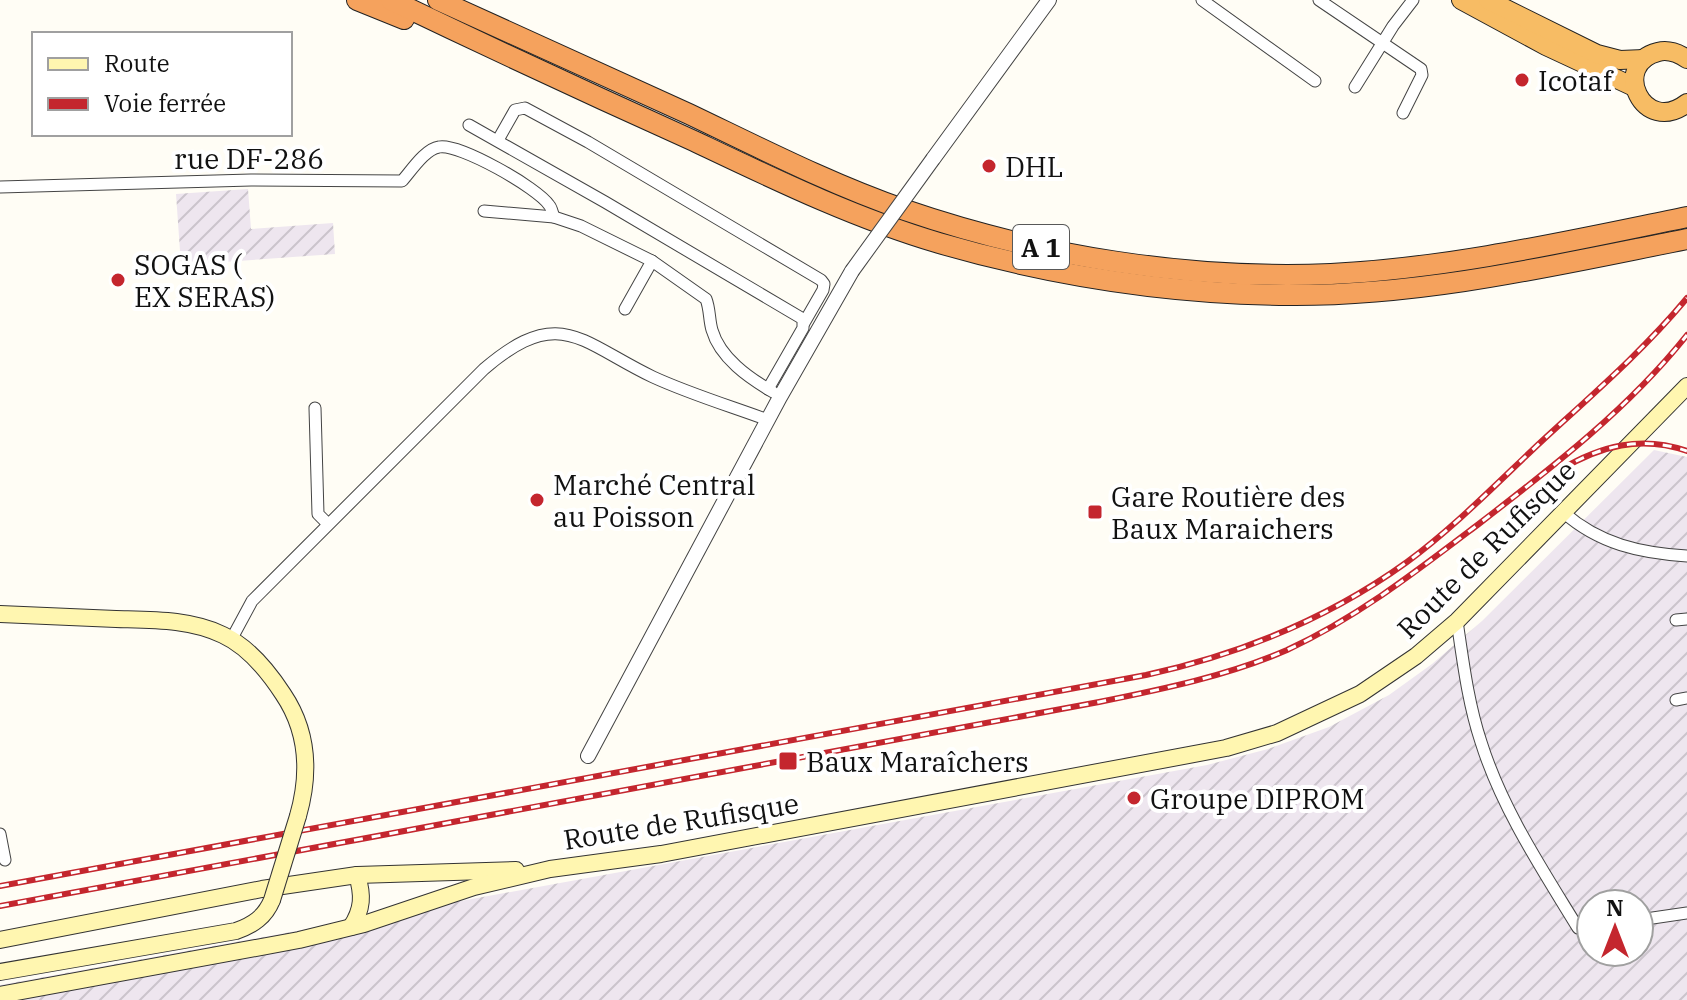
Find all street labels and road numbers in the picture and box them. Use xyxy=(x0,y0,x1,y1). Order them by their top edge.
street label: rue DF-286 xyxy=(174,140,324,177)
road number: A 1 xyxy=(1013,225,1069,269)
street label: Route de Rufisque xyxy=(1389,452,1583,646)
street label: Route de Rufisque xyxy=(561,784,801,858)

